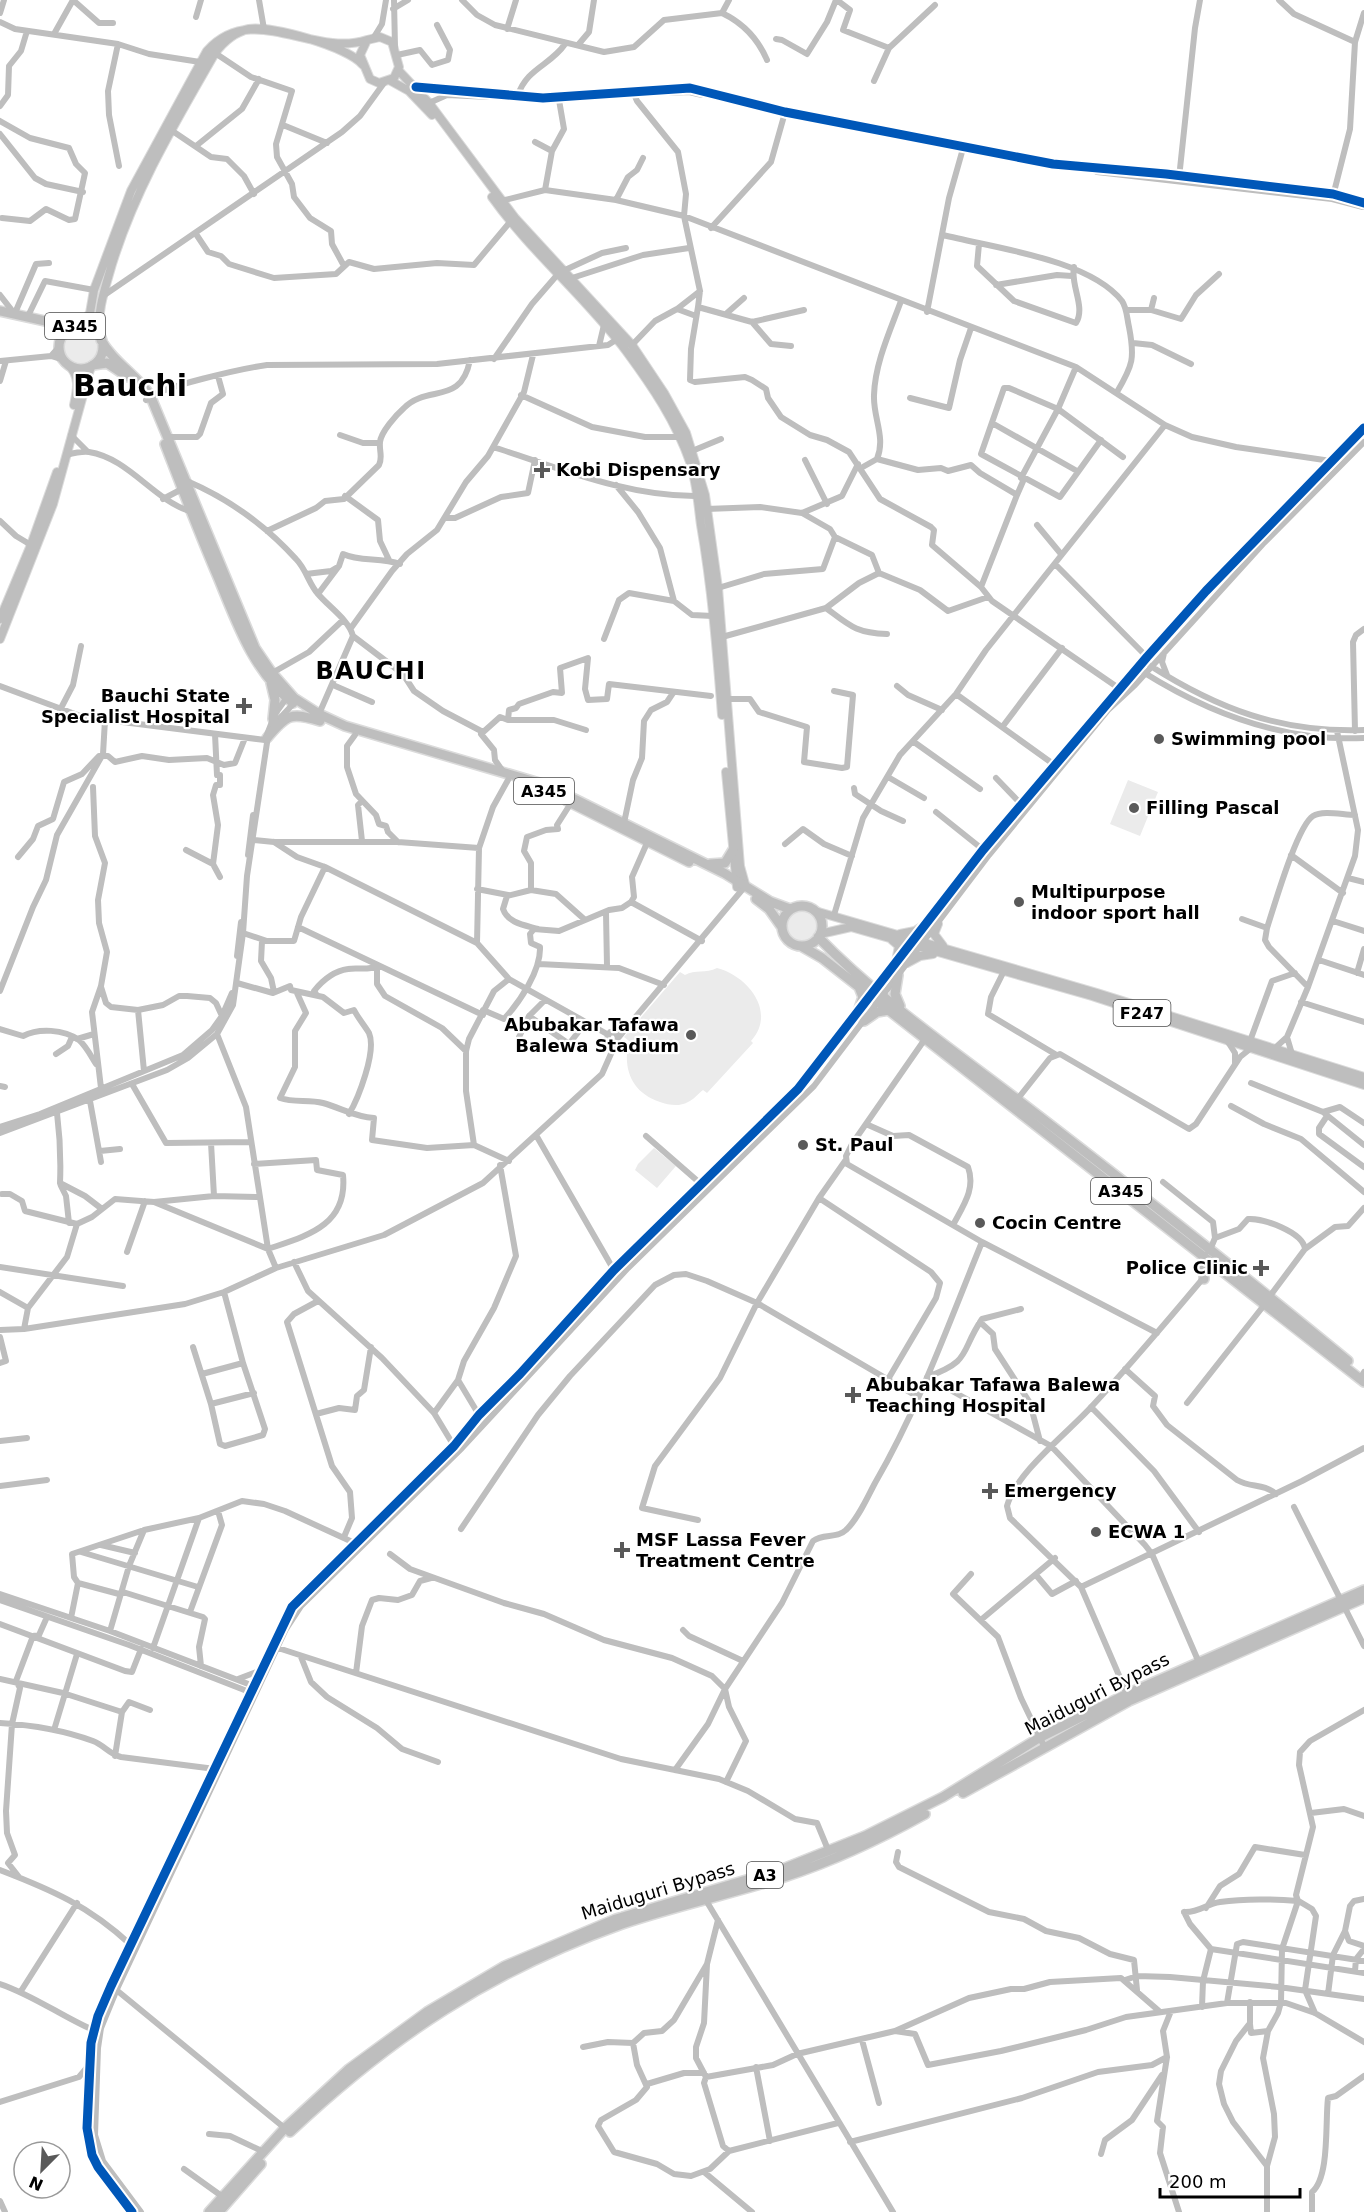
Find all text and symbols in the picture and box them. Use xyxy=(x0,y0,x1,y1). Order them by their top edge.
road number: A345 xyxy=(45,313,105,339)
district label: Bauchi xyxy=(73,368,187,403)
place label: Kobi Dispensary xyxy=(556,459,721,480)
marker: Kobi Dispensary xyxy=(533,461,551,479)
district label: BAUCHI xyxy=(315,657,427,685)
place label: Bauchi State Specialist Hospital xyxy=(41,685,230,727)
marker: Bauchi State Specialist Hospital xyxy=(235,697,253,715)
place label: Swimming pool xyxy=(1171,728,1326,749)
marker: Swimming pool xyxy=(1152,732,1166,746)
road number: A345 xyxy=(514,778,574,804)
place label: Filling Pascal xyxy=(1146,797,1280,818)
marker: Filling Pascal xyxy=(1127,801,1141,815)
place label: Multipurpose indoor sport hall xyxy=(1031,881,1200,923)
marker: Multipurpose indoor sport hall xyxy=(1012,895,1026,909)
road number: F247 xyxy=(1114,1000,1170,1026)
place label: Abubakar Tafawa Balewa Stadium xyxy=(504,1014,679,1056)
marker: Abubakar Tafawa Balewa Stadium xyxy=(684,1028,698,1042)
place label: St. Paul xyxy=(815,1134,894,1155)
marker: St. Paul xyxy=(796,1138,810,1152)
road number: A345 xyxy=(1091,1178,1151,1204)
place label: Cocin Centre xyxy=(992,1212,1121,1233)
marker: Cocin Centre xyxy=(973,1216,987,1230)
place label: Police Clinic xyxy=(1126,1257,1248,1278)
marker: Police Clinic xyxy=(1252,1259,1270,1277)
place label: Abubakar Tafawa Balewa Teaching Hospital xyxy=(866,1374,1120,1416)
marker: Abubakar Tafawa Balewa Teaching Hospital xyxy=(844,1386,862,1404)
place label: Emergency xyxy=(1004,1480,1117,1501)
marker: Emergency xyxy=(981,1482,999,1500)
place label: ECWA 1 xyxy=(1108,1521,1185,1542)
marker: ECWA 1 xyxy=(1089,1525,1103,1539)
place label: MSF Lassa Fever Treatment Centre xyxy=(636,1529,815,1571)
marker: MSF Lassa Fever Treatment Centre xyxy=(613,1541,631,1559)
street label: Maiduguri Bypass xyxy=(1021,1648,1173,1739)
street label: Maiduguri Bypass xyxy=(578,1857,737,1924)
road number: A3 xyxy=(747,1862,783,1888)
north arrow xyxy=(12,2140,72,2200)
scale bar xyxy=(1160,2161,1300,2199)
text: 200 m xyxy=(1169,2171,1227,2192)
text: N xyxy=(26,2172,46,2195)

